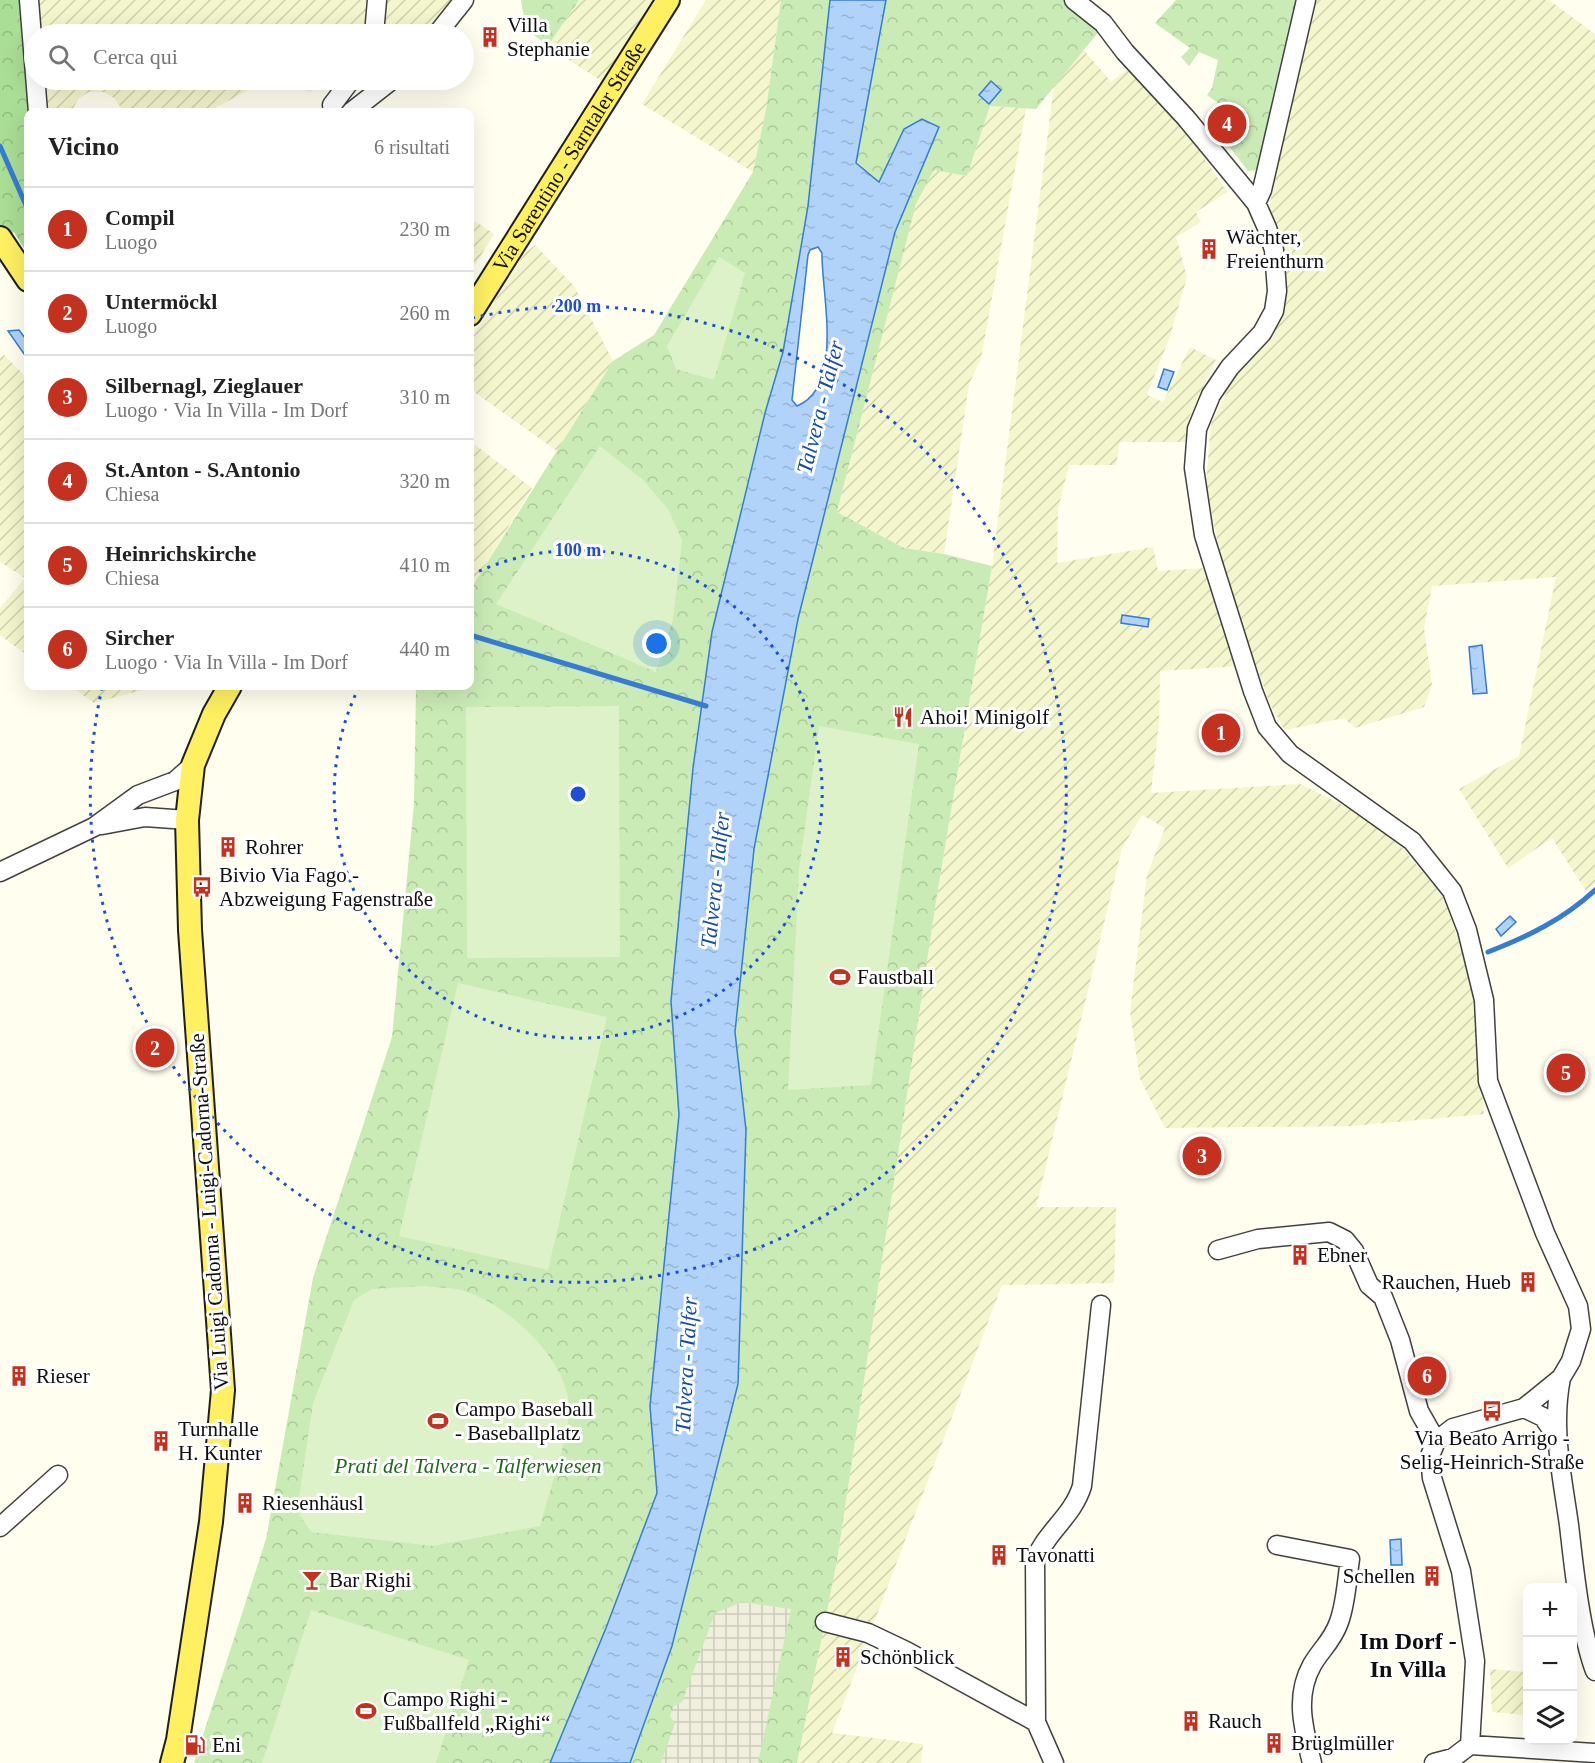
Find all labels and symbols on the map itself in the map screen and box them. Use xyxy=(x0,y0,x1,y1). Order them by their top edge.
place label: Villa Stephanie xyxy=(507,13,590,61)
building icon: Villa Stephanie xyxy=(478,25,502,49)
street label: Via Sarentino - Sarntaler Straße xyxy=(488,37,651,276)
pin: 4 xyxy=(1208,102,1246,146)
place label: Wächter, Freienthurn xyxy=(1226,225,1324,273)
building icon: Wächter, Freienthurn xyxy=(1197,237,1221,261)
text: 200 m xyxy=(555,296,601,316)
water label: Talvera - Talfer xyxy=(791,337,849,476)
text: 100 m xyxy=(555,540,601,560)
your location xyxy=(642,629,671,658)
restaurant icon: Ahoi! Minigolf xyxy=(891,705,915,729)
place label: Ahoi! Minigolf xyxy=(920,705,1049,729)
pin: 1 xyxy=(1202,710,1240,756)
centre of rings xyxy=(568,784,588,804)
water label: Talvera - Talfer xyxy=(695,810,735,949)
building icon: Rohrer xyxy=(216,835,240,859)
place label: Rohrer xyxy=(245,835,303,859)
place label: Bivio Via Fago - Abzweigung Fagenstraße xyxy=(219,863,433,911)
bus stop icon: Bivio Via Fago - Abzweigung Fagenstraße xyxy=(190,875,214,899)
sports icon: Faustball xyxy=(828,965,852,989)
place label: Faustball xyxy=(857,965,934,989)
pin: 2 xyxy=(136,1026,174,1070)
street label: Via Luigi Cadorna - Luigi-Cadorna-Straße xyxy=(185,1033,233,1391)
pin: 5 xyxy=(1546,1050,1586,1096)
pin: 3 xyxy=(1182,1134,1222,1178)
building icon: Ebner xyxy=(1288,1243,1312,1267)
place label: Ebner xyxy=(1317,1243,1367,1267)
place label: Rauchen, Hueb xyxy=(1382,1270,1511,1294)
building icon: Rauchen, Hueb xyxy=(1516,1270,1540,1294)
water label: Talvera - Talfer xyxy=(670,1296,702,1434)
pin: 6 xyxy=(1408,1354,1446,1398)
building icon: Rieser xyxy=(7,1364,31,1388)
place label: Rieser xyxy=(36,1364,90,1388)
place label: Campo Baseball - Baseballplatz xyxy=(455,1397,593,1445)
bus stop icon: Via Beato Arrigo - Selig-Heinrich-Straße xyxy=(1480,1399,1504,1423)
sports icon: Campo Baseball - Baseballplatz xyxy=(426,1409,450,1433)
place label: Turnhalle H. Kunter xyxy=(178,1417,262,1465)
place label: Via Beato Arrigo - Selig-Heinrich-Straße xyxy=(1400,1426,1584,1474)
building icon: Turnhalle H. Kunter xyxy=(149,1429,173,1453)
park label: Prati del Talvera - Talferwiesen xyxy=(334,1454,601,1478)
building icon: Riesenhäusl xyxy=(233,1491,257,1515)
place label: Riesenhäusl xyxy=(262,1491,364,1515)
building icon: Tavonatti xyxy=(987,1543,1011,1567)
place label: Tavonatti xyxy=(1016,1543,1095,1567)
place label: Schellen xyxy=(1343,1564,1415,1588)
building icon: Schellen xyxy=(1420,1564,1444,1588)
bar icon: Bar Righi xyxy=(300,1568,324,1592)
place label: Bar Righi xyxy=(329,1568,411,1592)
district label: Im Dorf - In Villa xyxy=(1359,1628,1457,1682)
building icon: Schönblick xyxy=(831,1645,855,1669)
place label: Schönblick xyxy=(860,1645,955,1669)
place label: Campo Righi - Fußballfeld „Righi“ xyxy=(383,1687,550,1735)
sports icon: Campo Righi - Fußballfeld „Righi“ xyxy=(354,1699,378,1723)
building icon: Rauch xyxy=(1179,1709,1203,1733)
place label: Rauch xyxy=(1208,1709,1262,1733)
building icon: Brüglmüller xyxy=(1262,1731,1286,1755)
place label: Brüglmüller xyxy=(1291,1731,1394,1755)
fuel station icon: Eni xyxy=(183,1733,207,1757)
place label: Eni xyxy=(212,1733,241,1757)

